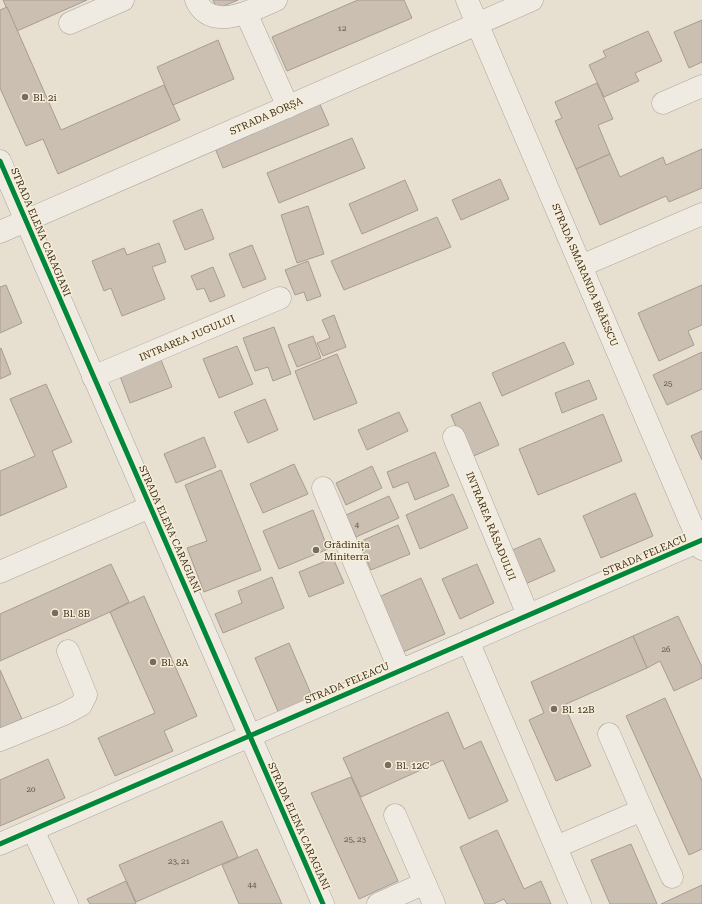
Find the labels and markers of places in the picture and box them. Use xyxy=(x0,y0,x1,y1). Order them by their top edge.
marker: Bl. 2i xyxy=(20,92,30,102)
place label: Bl. 2i xyxy=(33,92,57,103)
place label: Grădinița Miniterra xyxy=(324,539,370,562)
marker: Grădinița Miniterra xyxy=(311,545,321,555)
marker: Bl. 8B xyxy=(50,608,60,618)
place label: Bl. 8B xyxy=(63,608,90,619)
marker: Bl. 8A xyxy=(148,657,158,667)
place label: Bl. 8A xyxy=(161,657,188,668)
marker: Bl. 12B xyxy=(549,704,559,714)
place label: Bl. 12B xyxy=(562,704,595,715)
marker: Bl. 12C xyxy=(383,760,393,770)
place label: Bl. 12C xyxy=(396,760,429,771)

